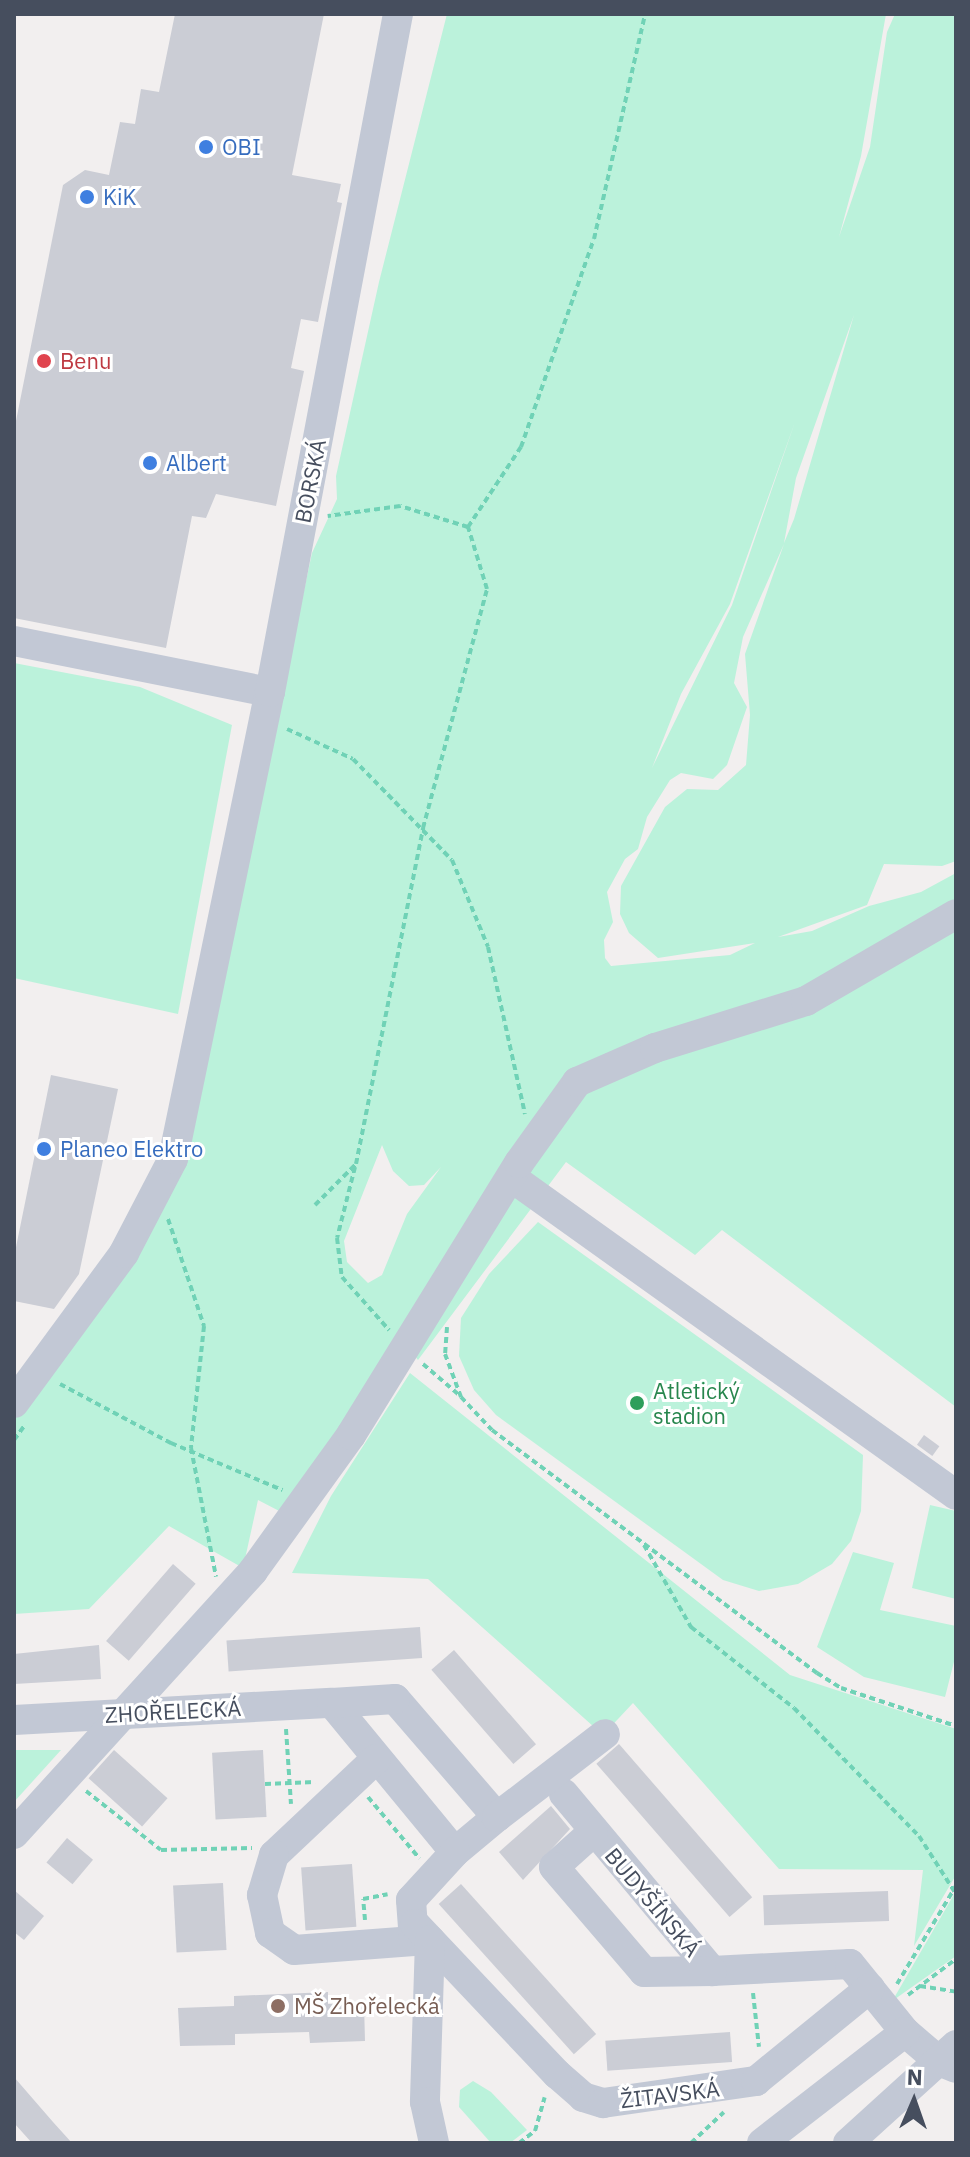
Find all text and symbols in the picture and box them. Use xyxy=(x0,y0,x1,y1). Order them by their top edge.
place label: OBI xyxy=(222,134,261,160)
marker: OBI xyxy=(197,138,215,156)
place label: KiK xyxy=(103,184,136,210)
marker: KiK xyxy=(78,188,96,206)
place label: Benu xyxy=(60,348,111,374)
marker: Benu xyxy=(35,352,53,370)
street label: BORSKÁ xyxy=(289,437,331,525)
place label: Albert xyxy=(166,450,227,476)
marker: Albert xyxy=(141,454,159,472)
place label: Planeo Elektro xyxy=(60,1136,203,1162)
marker: Planeo Elektro xyxy=(35,1140,53,1158)
place label: Atletický stadion xyxy=(653,1377,740,1428)
marker: Atletický stadion xyxy=(628,1394,646,1412)
street label: ZHOŘELECKÁ xyxy=(104,1694,242,1728)
street label: BUDYŠÍNSKÁ xyxy=(600,1842,706,1962)
place label: MŠ Zhořelecká xyxy=(294,1993,440,2019)
marker: MŠ Zhořelecká xyxy=(269,1997,287,2015)
north arrow xyxy=(874,2061,954,2141)
text: N xyxy=(906,2062,923,2091)
street label: ŽITAVSKÁ xyxy=(619,2075,721,2113)

